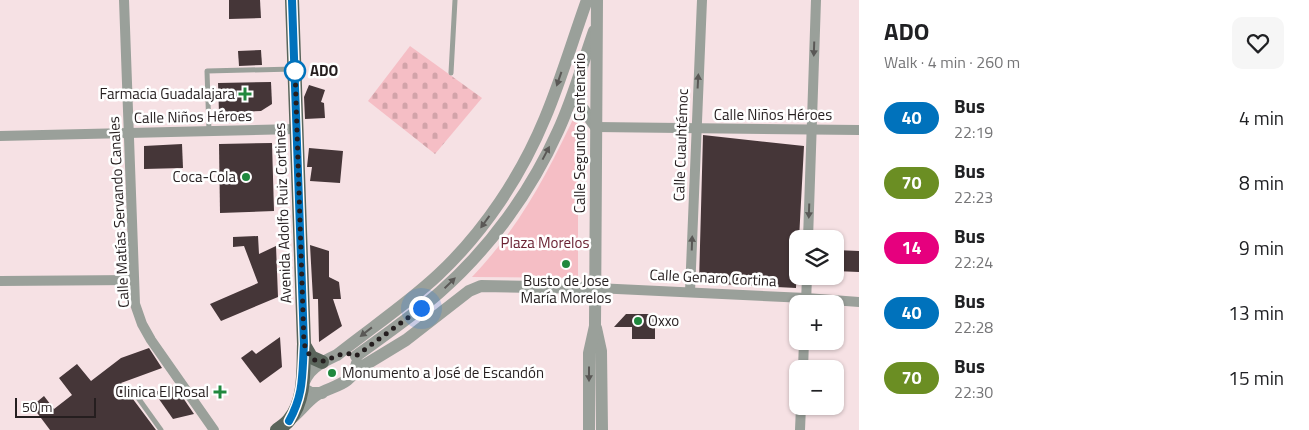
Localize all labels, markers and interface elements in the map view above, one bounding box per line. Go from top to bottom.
text: ADO [884,13,929,49]
button: heart [1232,17,1284,69]
one-way arrow [810,41,818,57]
text: Walk · 4 min · 260 m [884,50,1020,74]
street label: Calle Segundo Centenario [568,53,591,213]
place label: ADO [310,59,339,82]
marker: ADO [284,60,306,82]
one-way arrow [555,72,563,87]
one-way arrow [695,73,703,89]
place label: Farmacia Guadalajara [100,82,235,105]
marker: Farmacia Guadalajara [239,88,251,100]
street label: Calle Cuauhtémoc [667,88,694,202]
text: Bus [954,91,985,120]
street label: Calle Niños Héroes [714,103,832,126]
text: 4 min [1239,103,1284,132]
street label: Calle Niños Héroes [134,104,252,129]
text: 40 [901,104,922,131]
street label: Calle Matías Servando Canales [102,116,135,308]
text: 22:19 [954,120,993,144]
street label: Avenida Adolfo Ruiz Cortines [268,122,297,304]
one-way arrow [542,147,551,160]
text: Bus [954,156,985,185]
place label: Coca-Cola [173,165,236,188]
text: 8 min [1239,168,1284,197]
text: 70 [901,169,922,196]
marker: Coca-Cola [240,171,252,183]
text: 22:23 [954,185,993,209]
one-way arrow [805,203,813,219]
one-way arrow [479,215,490,228]
text: Bus [954,221,985,250]
map controls [789,230,844,415]
button: layers [789,230,844,285]
park label: Plaza Morelos [501,231,589,254]
text: 9 min [1239,233,1284,262]
text: 14 [901,234,922,261]
one-way arrow [688,235,696,251]
text: 22:24 [954,250,993,274]
marker: Busto de Jose María Morelos [560,258,572,270]
street label: Calle Genaro Cortina [649,263,778,292]
place label: Busto de Jose María Morelos [521,269,611,309]
one-way arrow [443,277,455,289]
text: Bus [954,286,985,315]
button: + [789,295,844,350]
your location [409,296,434,321]
text: 13 min [1228,298,1284,327]
text: 40 [901,299,922,326]
place label: Oxxo [648,309,679,332]
marker: Oxxo [632,315,644,327]
text: 22:28 [954,315,993,339]
one-way arrow [360,327,373,338]
text: Bus [954,351,985,380]
button: − [789,360,844,415]
place label: Monumento a José de Escandón [342,361,544,384]
text: 15 min [1228,363,1284,392]
text: 70 [901,364,922,391]
one-way arrow [585,366,593,382]
marker: Monumento a José de Escandón [326,367,338,379]
place label: Clinica El Rosal [115,380,209,403]
text: 22:30 [954,380,993,404]
marker: Clinica El Rosal [213,385,227,399]
scale bar [15,395,96,418]
text: 50 m [22,396,52,417]

